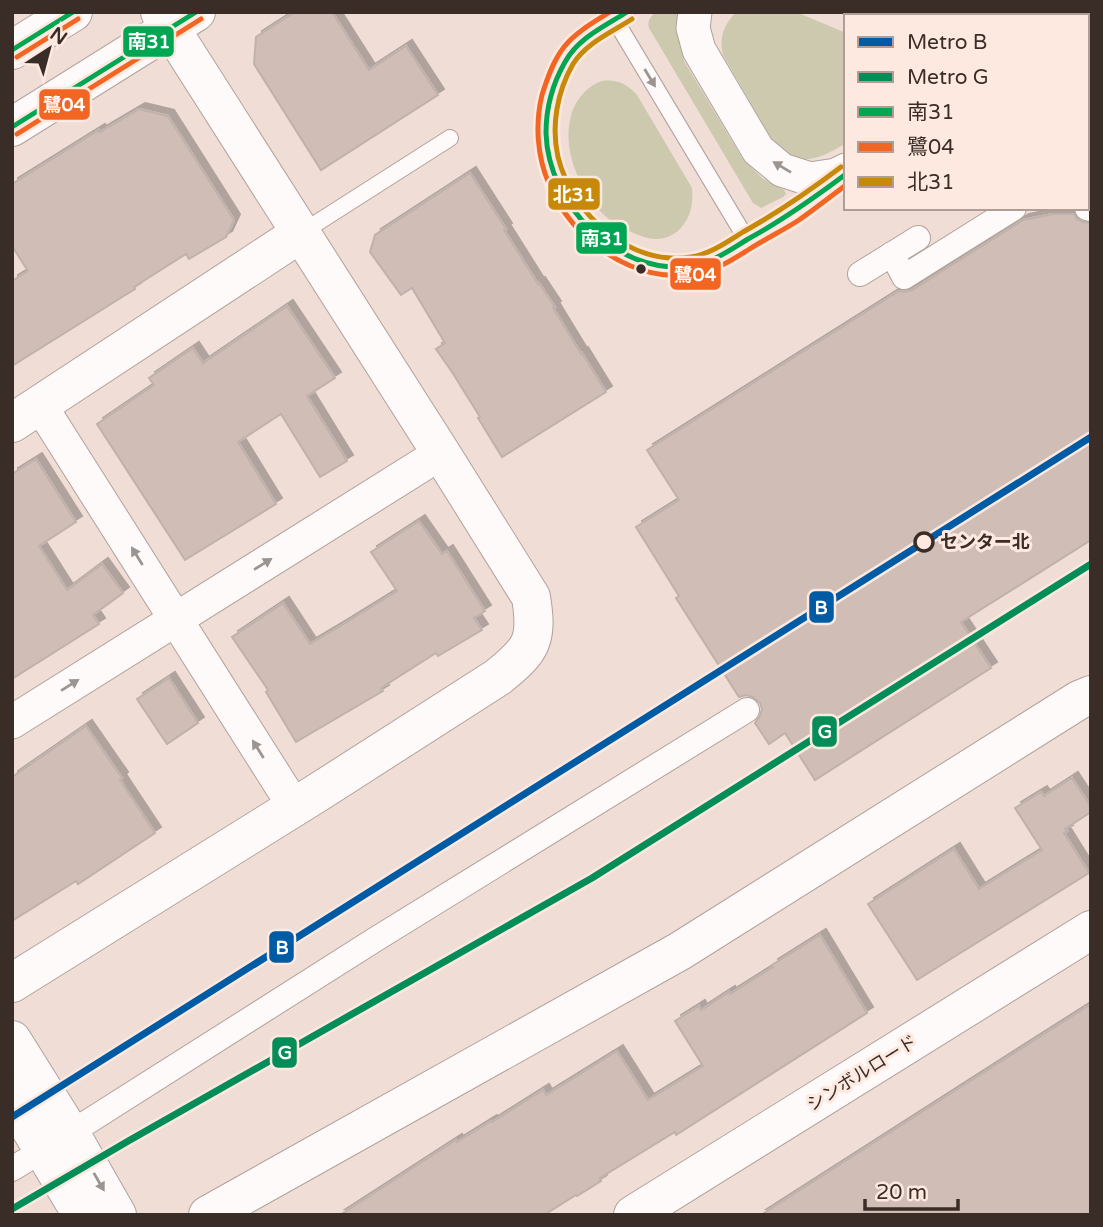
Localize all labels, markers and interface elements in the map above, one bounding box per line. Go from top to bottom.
north arrow [14,14,84,84]
legend [844,14,1089,210]
text: N [46,23,71,49]
line badge: 南31 [122,25,175,58]
text: Metro B [907,30,987,55]
text: 南31 [128,31,170,53]
text: Metro G [907,65,989,90]
one-way arrow [644,69,656,88]
line badge: 鷺04 [38,88,91,121]
text: 鷺04 [43,94,85,116]
text: 南31 [907,100,954,125]
text: 鷺04 [907,135,954,160]
one-way arrow [772,161,791,173]
text: 北31 [907,170,954,195]
line badge: 北31 [547,177,601,211]
text: 北31 [553,184,595,206]
line badge: 南31 [575,221,628,255]
text: 南31 [581,228,623,250]
line badge: 鷺04 [669,257,722,291]
unlabelled marker [634,262,648,276]
text: 鷺04 [674,264,716,286]
place label: センター北 [940,531,1030,553]
marker: センター北 [914,532,934,552]
one-way arrow [130,547,143,566]
one-way arrow [253,558,272,571]
line badge: B [808,590,835,624]
text: B [814,597,828,619]
one-way arrow [60,679,80,692]
line badge: G [811,715,838,748]
text: G [818,721,832,743]
one-way arrow [252,739,265,758]
line badge: B [268,930,295,964]
text: B [275,937,289,959]
street label: シンボルロード [803,1030,921,1116]
line badge: G [271,1036,298,1069]
text: G [278,1042,292,1064]
scale bar [865,1168,958,1212]
one-way arrow [92,1173,105,1192]
text: 20 m [876,1180,927,1205]

